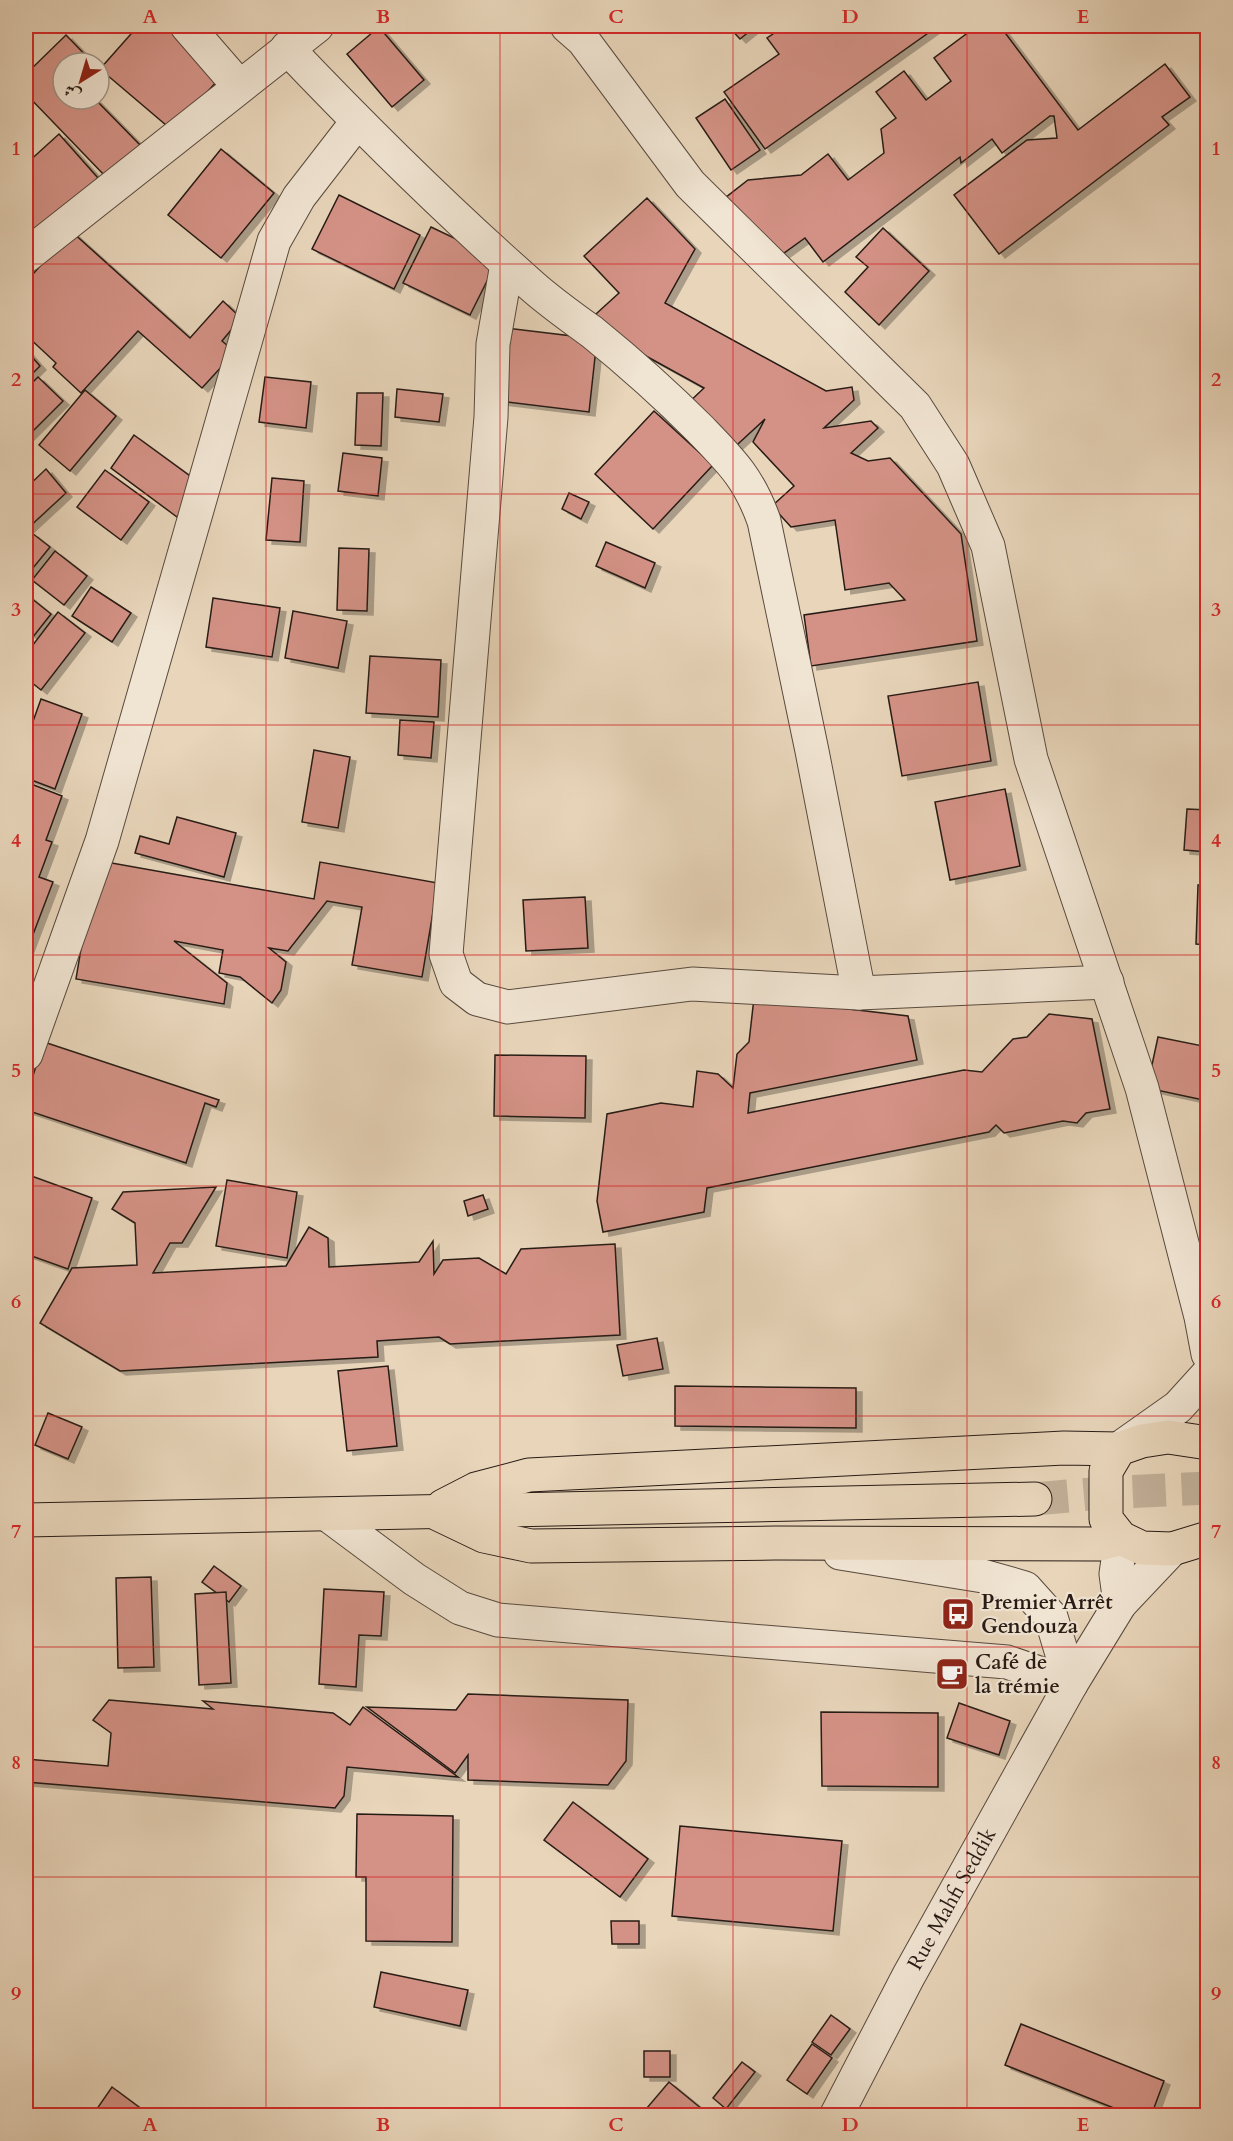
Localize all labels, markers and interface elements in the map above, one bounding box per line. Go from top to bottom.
text: A [142,3,158,30]
text: B [376,3,390,30]
text: C [608,3,624,30]
text: D [841,3,859,30]
text: E [1077,3,1089,30]
north arrow [51,51,111,111]
text: ش [60,79,86,106]
text: 1 [11,135,21,162]
text: 1 [1211,135,1221,162]
text: 2 [11,366,21,393]
text: 2 [1211,366,1221,393]
text: 3 [11,596,21,623]
text: 3 [1211,596,1221,623]
text: 4 [11,827,21,854]
text: 4 [1211,827,1221,854]
text: 5 [11,1057,21,1084]
text: 5 [1211,1057,1221,1084]
text: 6 [11,1288,21,1315]
text: 6 [1211,1288,1221,1315]
text: 7 [11,1518,21,1545]
text: 7 [1211,1518,1221,1545]
place label: Premier Arrêt Gendouza [981,1588,1113,1641]
bus stop icon: Premier Arrêt Gendouza [940,1596,976,1632]
place label: Café de la trémie [975,1648,1060,1701]
cafe icon: Café de la trémie [934,1656,970,1692]
text: 8 [11,1749,21,1776]
text: 8 [1211,1749,1221,1776]
street label: Rue Mahfi Seddik [901,1822,1004,1975]
text: 9 [11,1980,21,2007]
text: 9 [1211,1980,1221,2007]
text: A [142,2111,158,2138]
text: B [376,2111,390,2138]
text: C [608,2111,624,2138]
text: D [841,2111,859,2138]
text: E [1077,2111,1089,2138]

